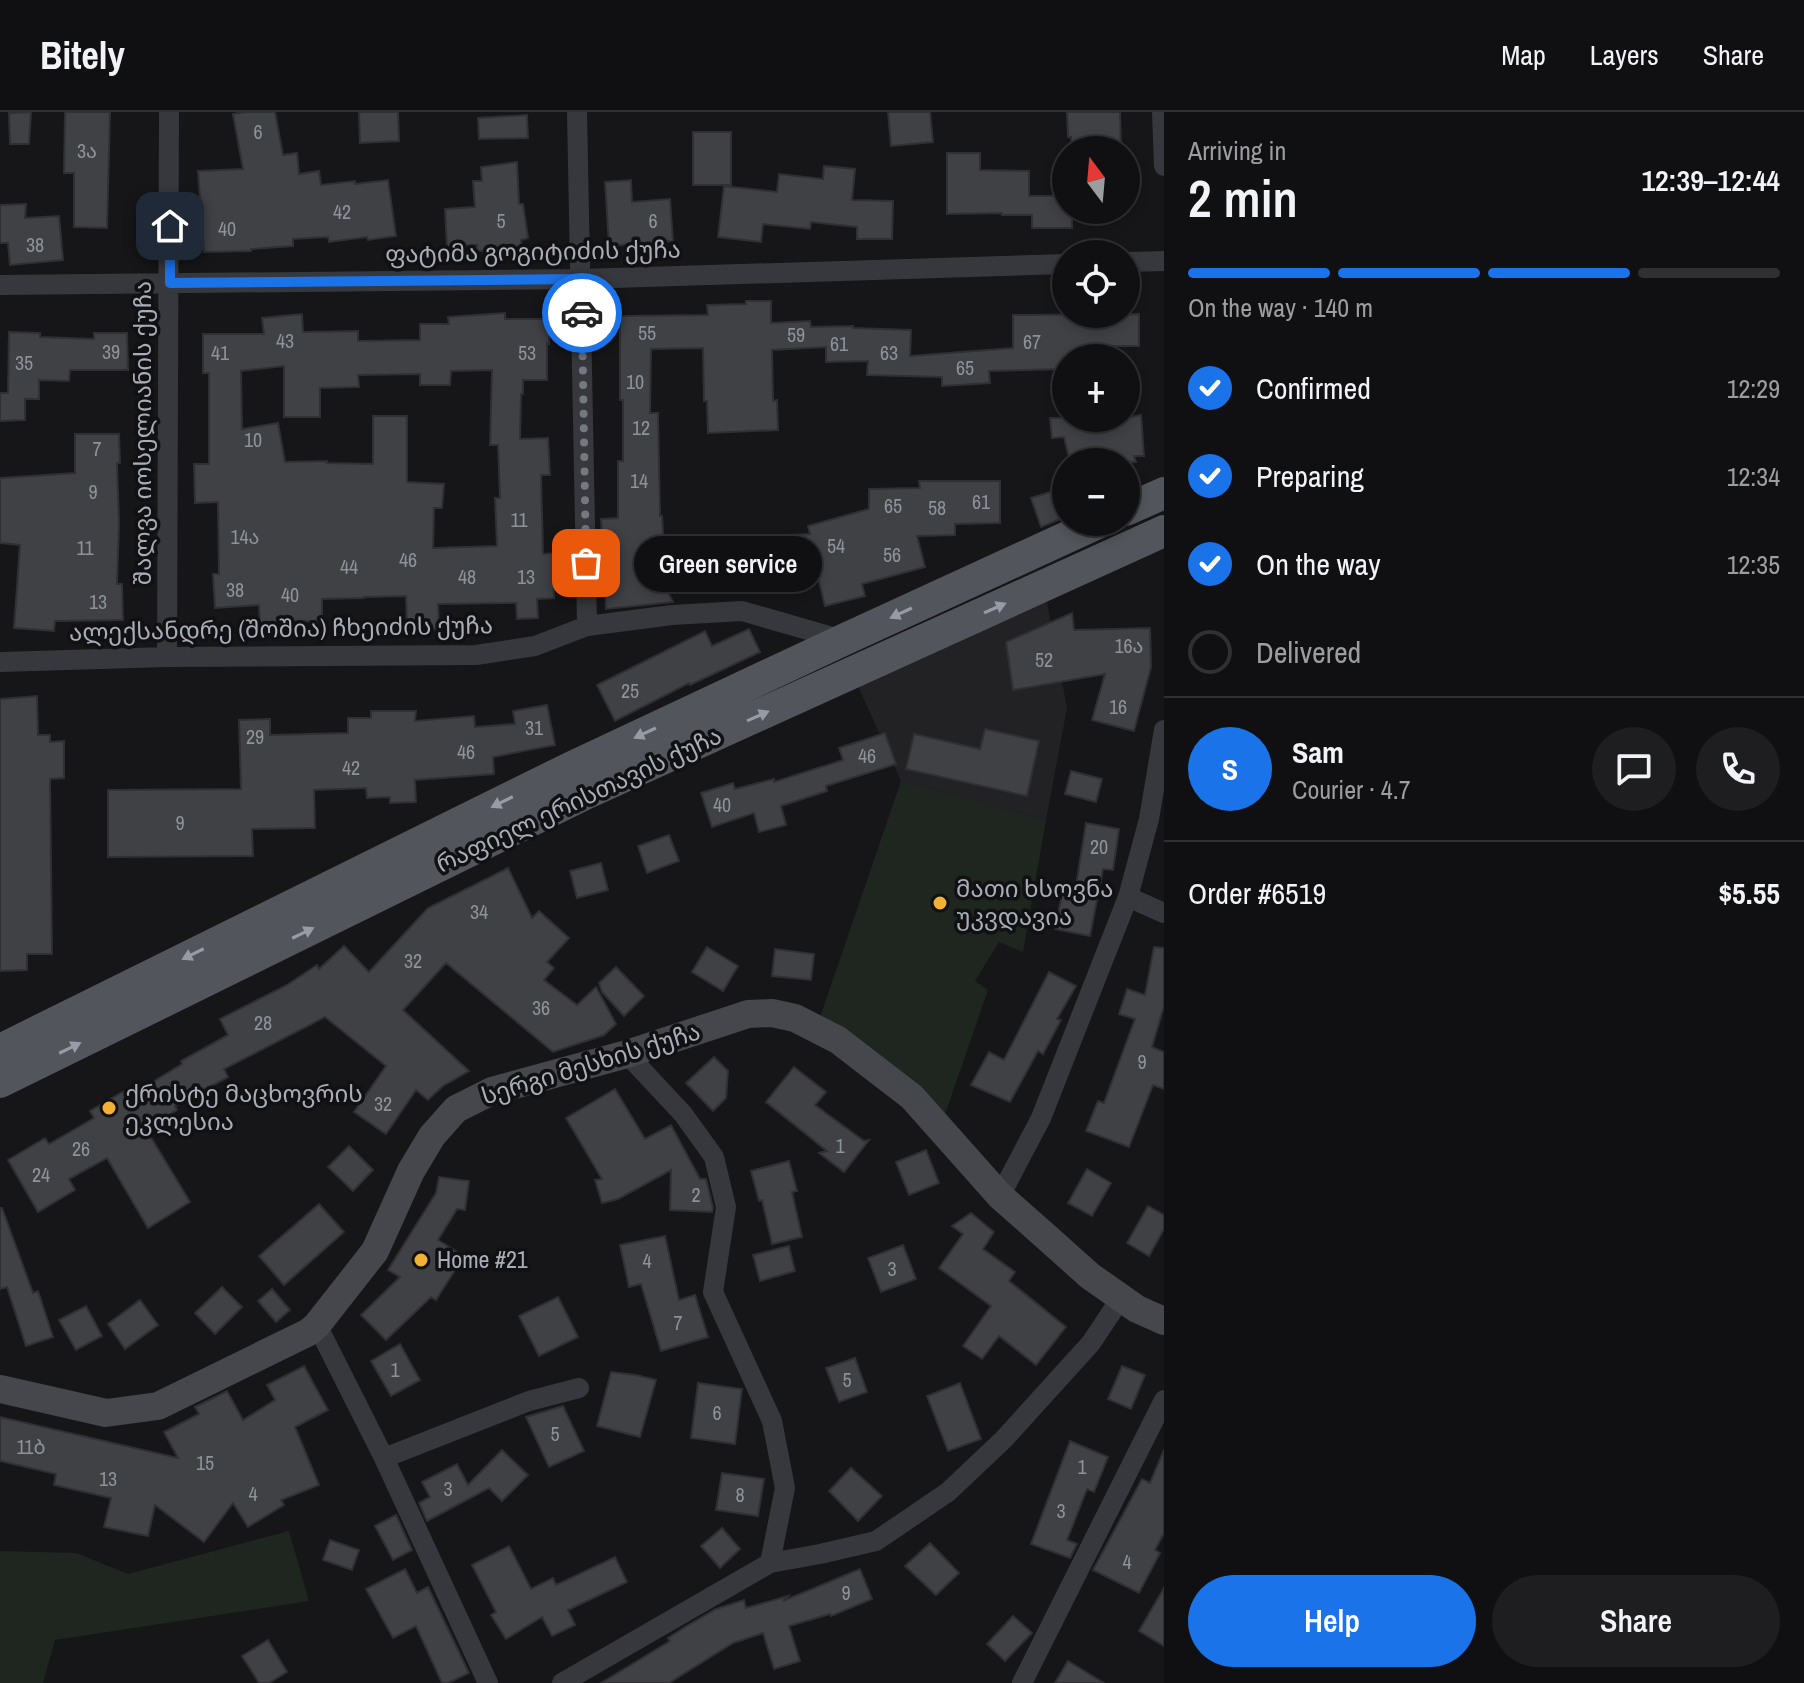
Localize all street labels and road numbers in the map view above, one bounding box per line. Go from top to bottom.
street label: ფატიმა გოგიტიძის ქუჩა [385,232,681,270]
street label: შალვა იოსელიანის ქუჩა [126,281,158,585]
street label: ალექსანდრე (შოშია) ჩხეიძის ქუჩა [69,608,493,648]
street label: რაფიელ ერისთავის ქუჩა [431,719,726,879]
street label: სერგი მესხის ქუჩა [477,1015,704,1112]

